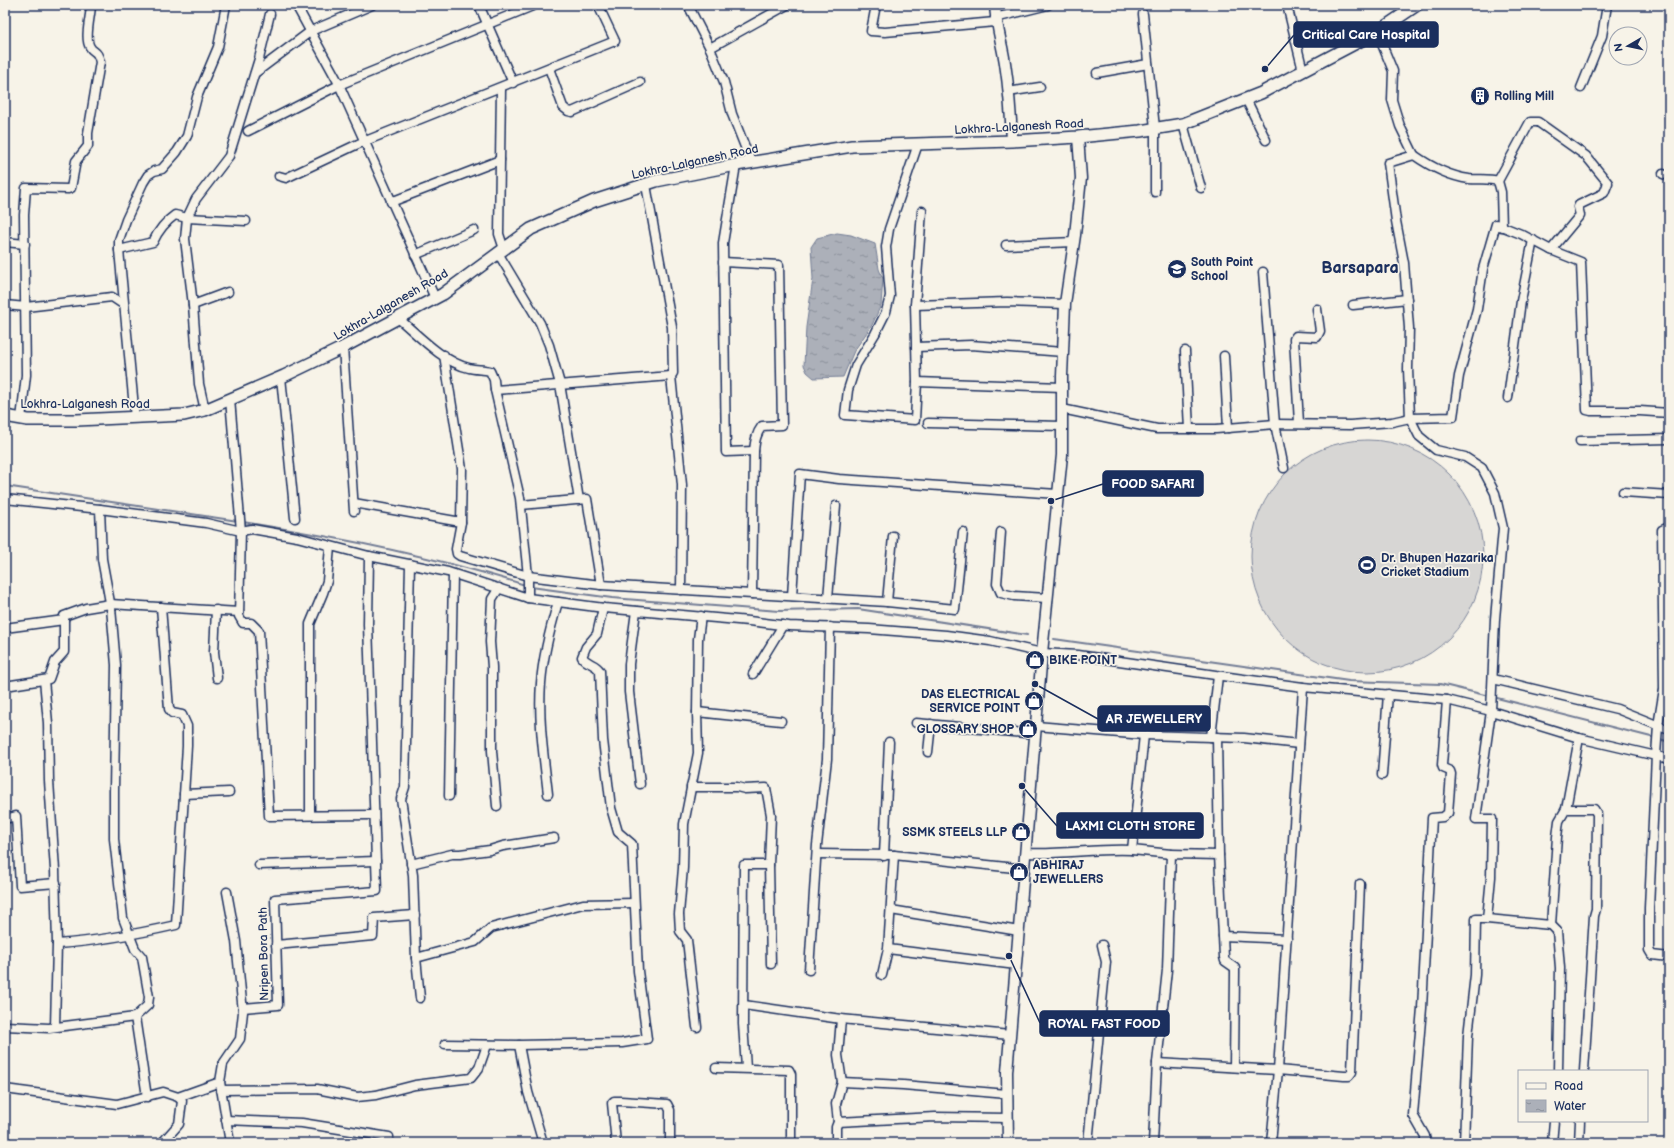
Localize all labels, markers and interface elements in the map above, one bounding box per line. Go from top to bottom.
callout: Critical Care Hospital [1294,22,1438,47]
north arrow [1608,26,1648,66]
text: Critical Care Hospital [1302,27,1430,43]
text: N [1612,42,1626,53]
building icon: Rolling Mill [1469,85,1491,107]
place label: Rolling Mill [1494,89,1554,104]
street label: Lokhra-Lalganesh Road [954,116,1084,138]
street label: Lokhra-Lalganesh Road [630,141,760,183]
place label: South Point School [1191,255,1253,284]
school or university icon: South Point School [1166,258,1188,280]
district label: Barsapara [1321,259,1399,278]
street label: Lokhra-Lalganesh Road [331,266,451,344]
street label: Lokhra-Lalganesh Road [20,397,150,412]
callout: FOOD SAFARI [1103,471,1203,496]
text: FOOD SAFARI [1111,476,1195,492]
place label: Dr. Bhupen Hazarika Cricket Stadium [1381,551,1494,580]
sports icon: Dr. Bhupen Hazarika Cricket Stadium [1356,554,1378,576]
shop icon: BIKE POINT [1024,649,1046,671]
place label: BIKE POINT [1049,653,1117,668]
place label: DAS ELECTRICAL SERVICE POINT [921,687,1020,716]
shop icon: DAS ELECTRICAL SERVICE POINT [1023,690,1045,712]
callout: AR JEWELLERY [1098,706,1210,731]
text: AR JEWELLERY [1105,711,1203,727]
shop icon: GLOSSARY SHOP [1017,718,1039,740]
place label: GLOSSARY SHOP [917,722,1014,737]
callout: LAXMI CLOTH STORE [1057,813,1203,838]
text: LAXMI CLOTH STORE [1065,818,1196,834]
shop icon: SSMK STEELS LLP [1010,821,1032,843]
place label: SSMK STEELS LLP [902,825,1007,840]
place label: ABHIRAJ JEWELLERS [1032,858,1103,887]
shop icon: ABHIRAJ JEWELLERS [1008,861,1030,883]
street label: Nripen Bora Path [256,907,272,1001]
callout: ROYAL FAST FOOD [1040,1011,1169,1036]
text: ROYAL FAST FOOD [1048,1016,1160,1032]
legend [1518,1070,1648,1122]
text: Road [1554,1079,1583,1094]
text: Water [1554,1099,1586,1114]

